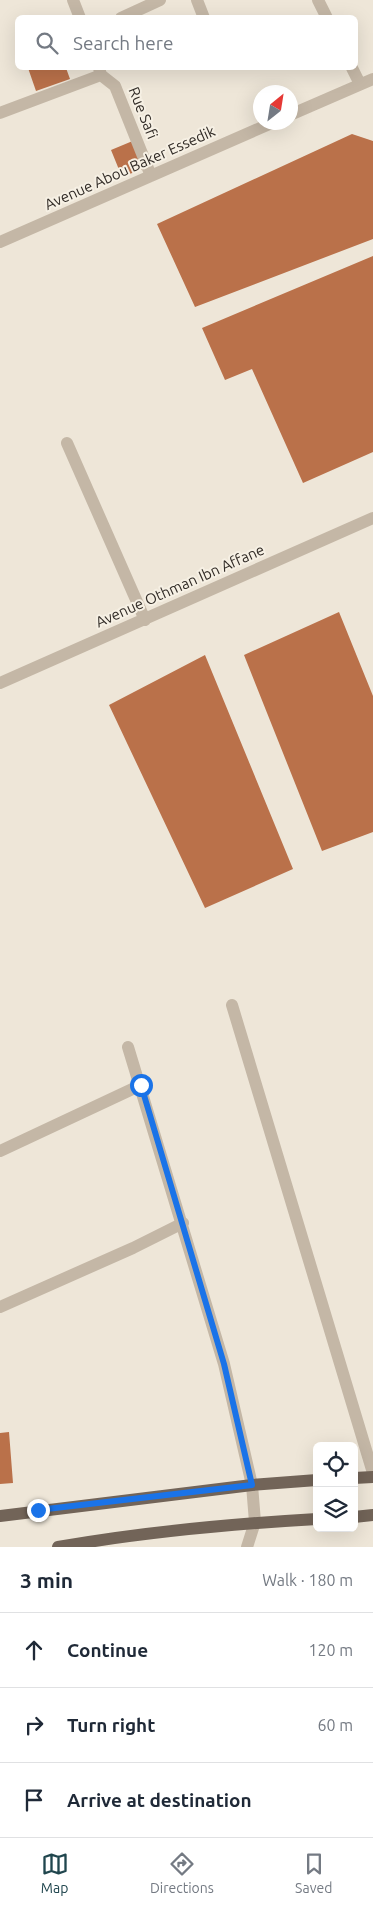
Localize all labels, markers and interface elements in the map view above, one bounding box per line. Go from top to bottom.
search box [15,15,358,70]
icon: search [33,29,61,57]
text: Search here [73,32,173,54]
street label: Rue Safi [125,84,162,141]
north arrow [253,85,298,130]
street label: Avenue Abou Baker Essedik [42,122,218,213]
street label: Avenue Othman Ibn Affane [93,541,267,631]
route start [130,1074,153,1097]
map controls [313,1442,358,1532]
button: locate [313,1442,358,1487]
button: layers [313,1487,358,1532]
route end [27,1499,50,1522]
text: 3 min [20,1568,73,1592]
text: Walk · 180 m [262,1571,353,1589]
icon: ahead [20,1636,48,1664]
text: Continue [67,1639,148,1661]
text: 120 m [308,1641,353,1659]
icon: right [20,1711,48,1739]
text: Turn right [67,1714,155,1736]
text: 60 m [317,1716,353,1734]
icon: arrive [20,1786,48,1814]
text: Arrive at destination [67,1789,252,1811]
tab: Map [41,1850,69,1896]
tab: Directions [150,1850,214,1896]
tab: Saved [295,1850,332,1896]

